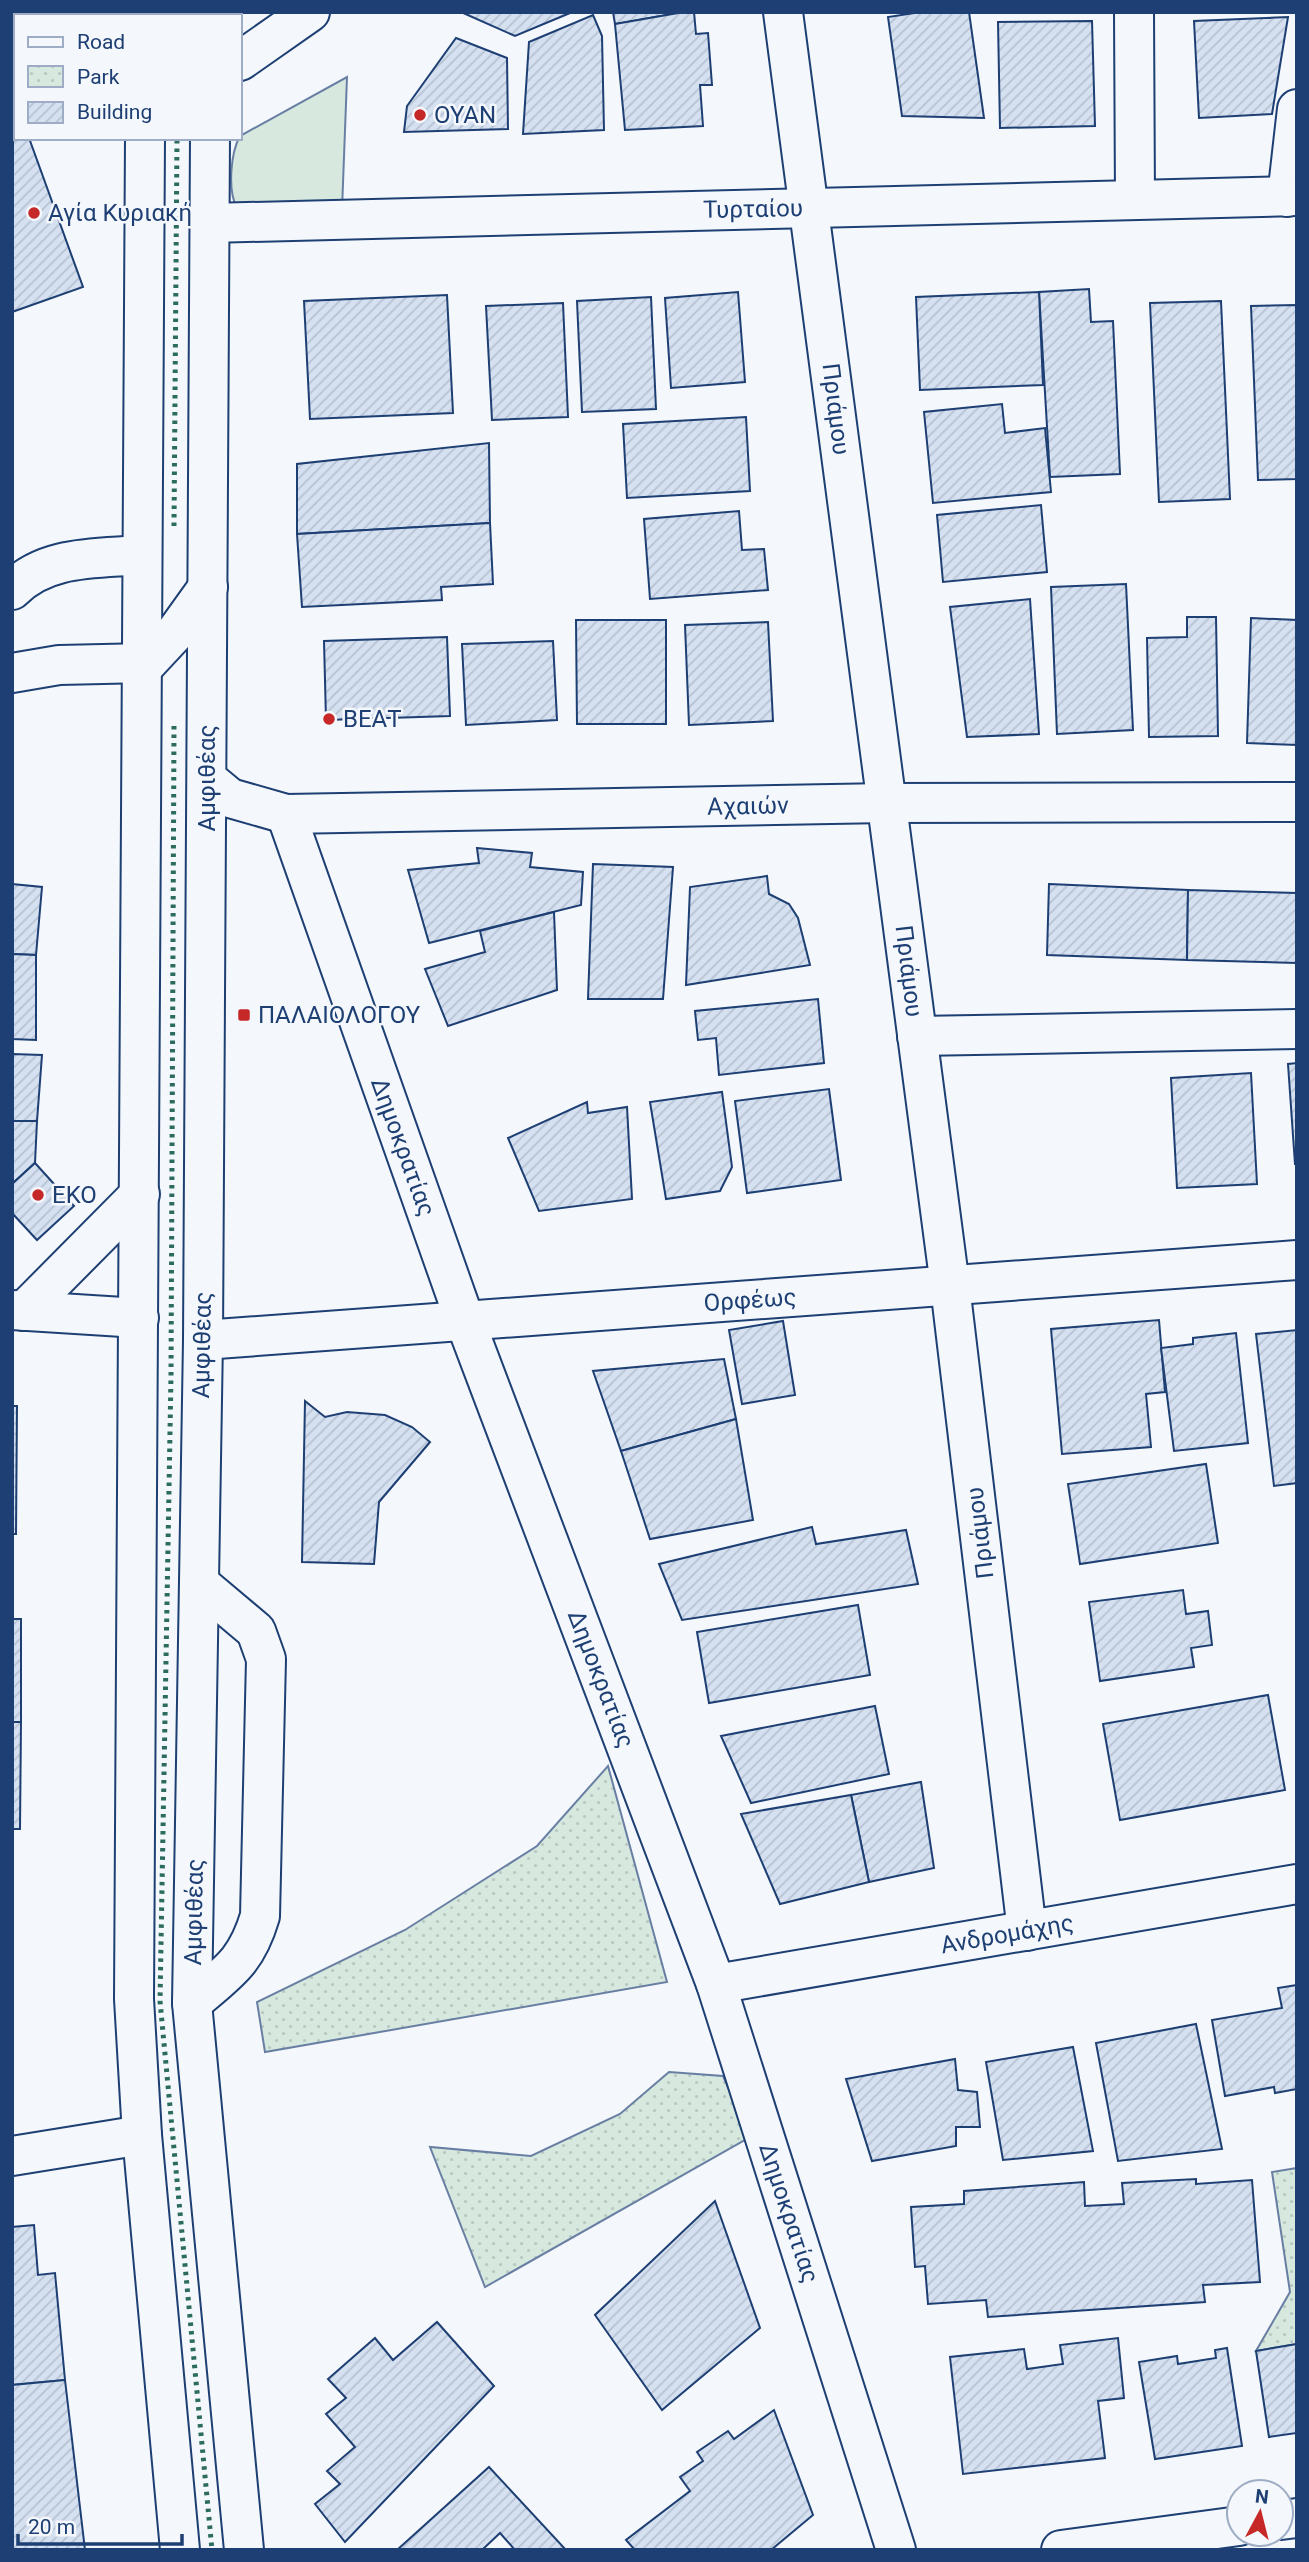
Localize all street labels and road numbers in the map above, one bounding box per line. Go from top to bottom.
street label: Τυρταίου [703,194,803,224]
street label: Πριάμου [816,361,856,457]
street label: Αμφιθέας [193,725,221,831]
street label: Αχαιών [707,791,789,821]
street label: Πριάμου [889,923,929,1019]
street label: Δημοκρατίας [365,1074,441,1220]
street label: Ορφέως [703,1283,797,1317]
street label: Αμφιθέας [187,1291,217,1399]
street label: Πριάμου [960,1485,1000,1581]
street label: Δημοκρατίας [562,1606,640,1752]
street label: Αμφιθέας [179,1858,209,1966]
street label: Ανδρομάχης [938,1909,1076,1959]
street label: Δημοκρατίας [753,2140,825,2286]

